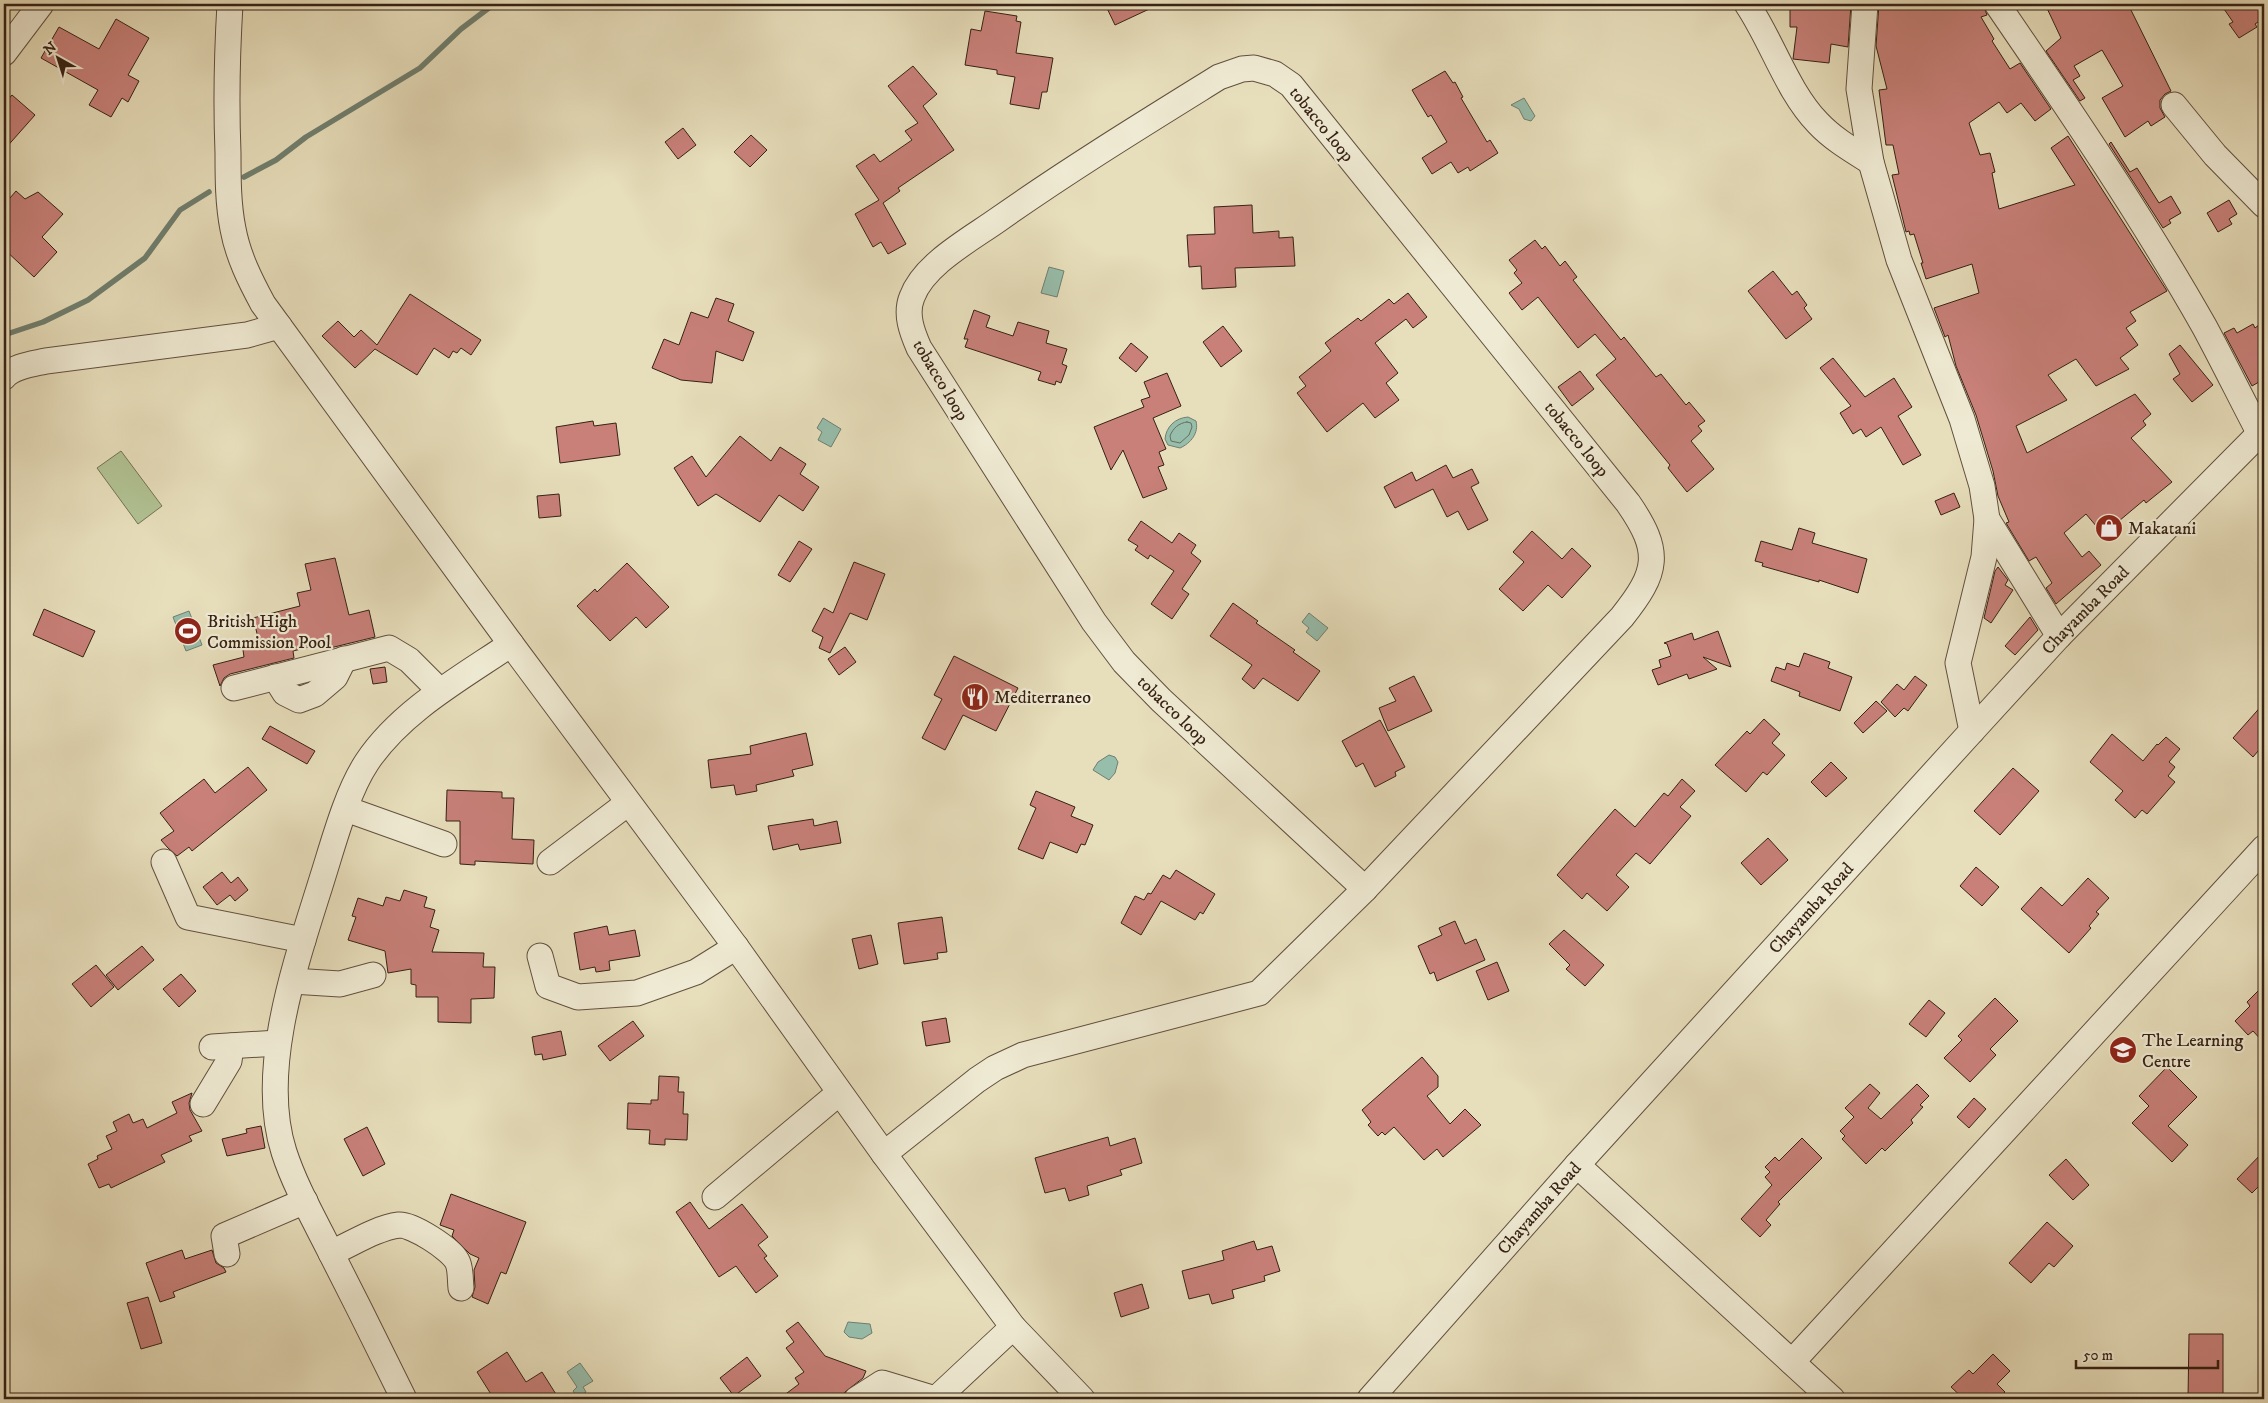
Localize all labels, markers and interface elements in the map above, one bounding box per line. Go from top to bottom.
north arrow [32,32,82,82]
text: N [40,38,61,59]
street label: tobacco loop [1284,82,1358,167]
street label: tobacco loop [907,336,973,425]
street label: tobacco loop [1539,397,1613,482]
shop icon: Makatani [2094,513,2124,543]
place label: Makatani [2128,518,2196,540]
street label: Chayamba Road [2037,562,2134,660]
place label: British High Commission Pool [207,611,332,654]
sports icon: British High Commission Pool [173,616,203,646]
street label: tobacco loop [1132,671,1213,750]
restaurant icon: Mediterraneo [960,682,990,712]
place label: Mediterraneo [994,687,1091,709]
street label: Chayamba Road [1765,858,1859,959]
place label: The Learning Centre [2142,1030,2244,1073]
school or university icon: The Learning Centre [2108,1035,2138,1065]
street label: Chayamba Road [1493,1158,1586,1259]
scale bar [2076,1338,2218,1370]
text: 50 m [2083,1346,2113,1365]

